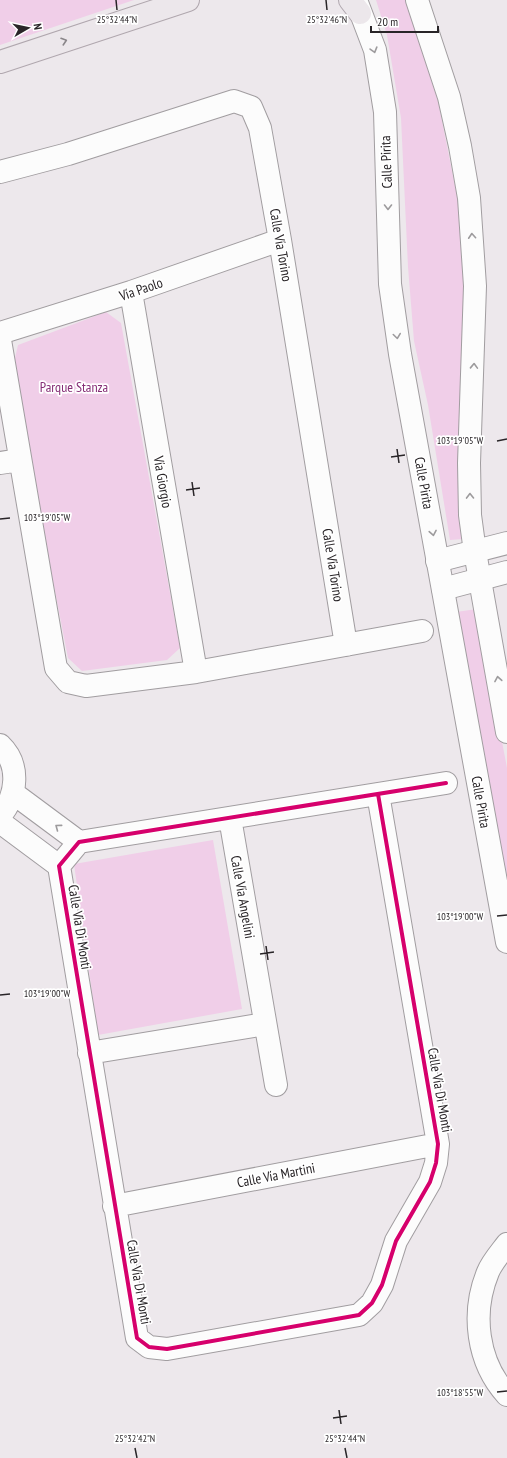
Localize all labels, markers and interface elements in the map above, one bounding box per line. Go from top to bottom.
north arrow [8,8,48,48]
scale bar [371,8,438,34]
text: 25°32'44"N [97,13,137,26]
text: 25°32'46"N [307,13,347,26]
text: 20 m [377,14,398,29]
text: N [30,22,45,31]
one-way arrow [60,37,67,46]
one-way arrow [369,46,378,53]
street label: Calle Pirita [376,135,396,189]
one-way arrow [384,204,392,210]
street label: Calle Vía Torino [266,207,296,283]
one-way arrow [467,233,476,239]
street label: Vía Paolo [116,273,165,305]
one-way arrow [392,333,401,339]
one-way arrow [469,363,478,369]
park label: Parque Stanza [40,378,108,396]
text: 103°19'05"W [437,434,484,447]
street label: Vía Giorgio [149,454,176,509]
street label: Calle Pirita [411,455,437,511]
one-way arrow [466,493,474,499]
text: 103°19'05"W [24,511,71,524]
street label: Calle Vía Torino [318,527,348,603]
one-way arrow [428,530,436,536]
one-way arrow [494,676,502,682]
street label: Calle Pirita [468,774,494,830]
one-way arrow [56,825,63,832]
street label: Calle Vía Angelini [227,854,259,940]
street label: Calle Vía Di Monti [64,883,96,971]
text: 103°19'00"W [437,910,484,923]
text: 103°19'00"W [24,987,71,1000]
street label: Calle Vía Di Monti [424,1046,456,1134]
street label: Calle Vía Martini [235,1159,317,1191]
street label: Calle Vía Di Monti [123,1238,155,1326]
text: 103°18'55"W [437,1386,484,1399]
text: 25°32'42"N [115,1432,155,1445]
text: 25°32'44"N [325,1432,365,1445]

